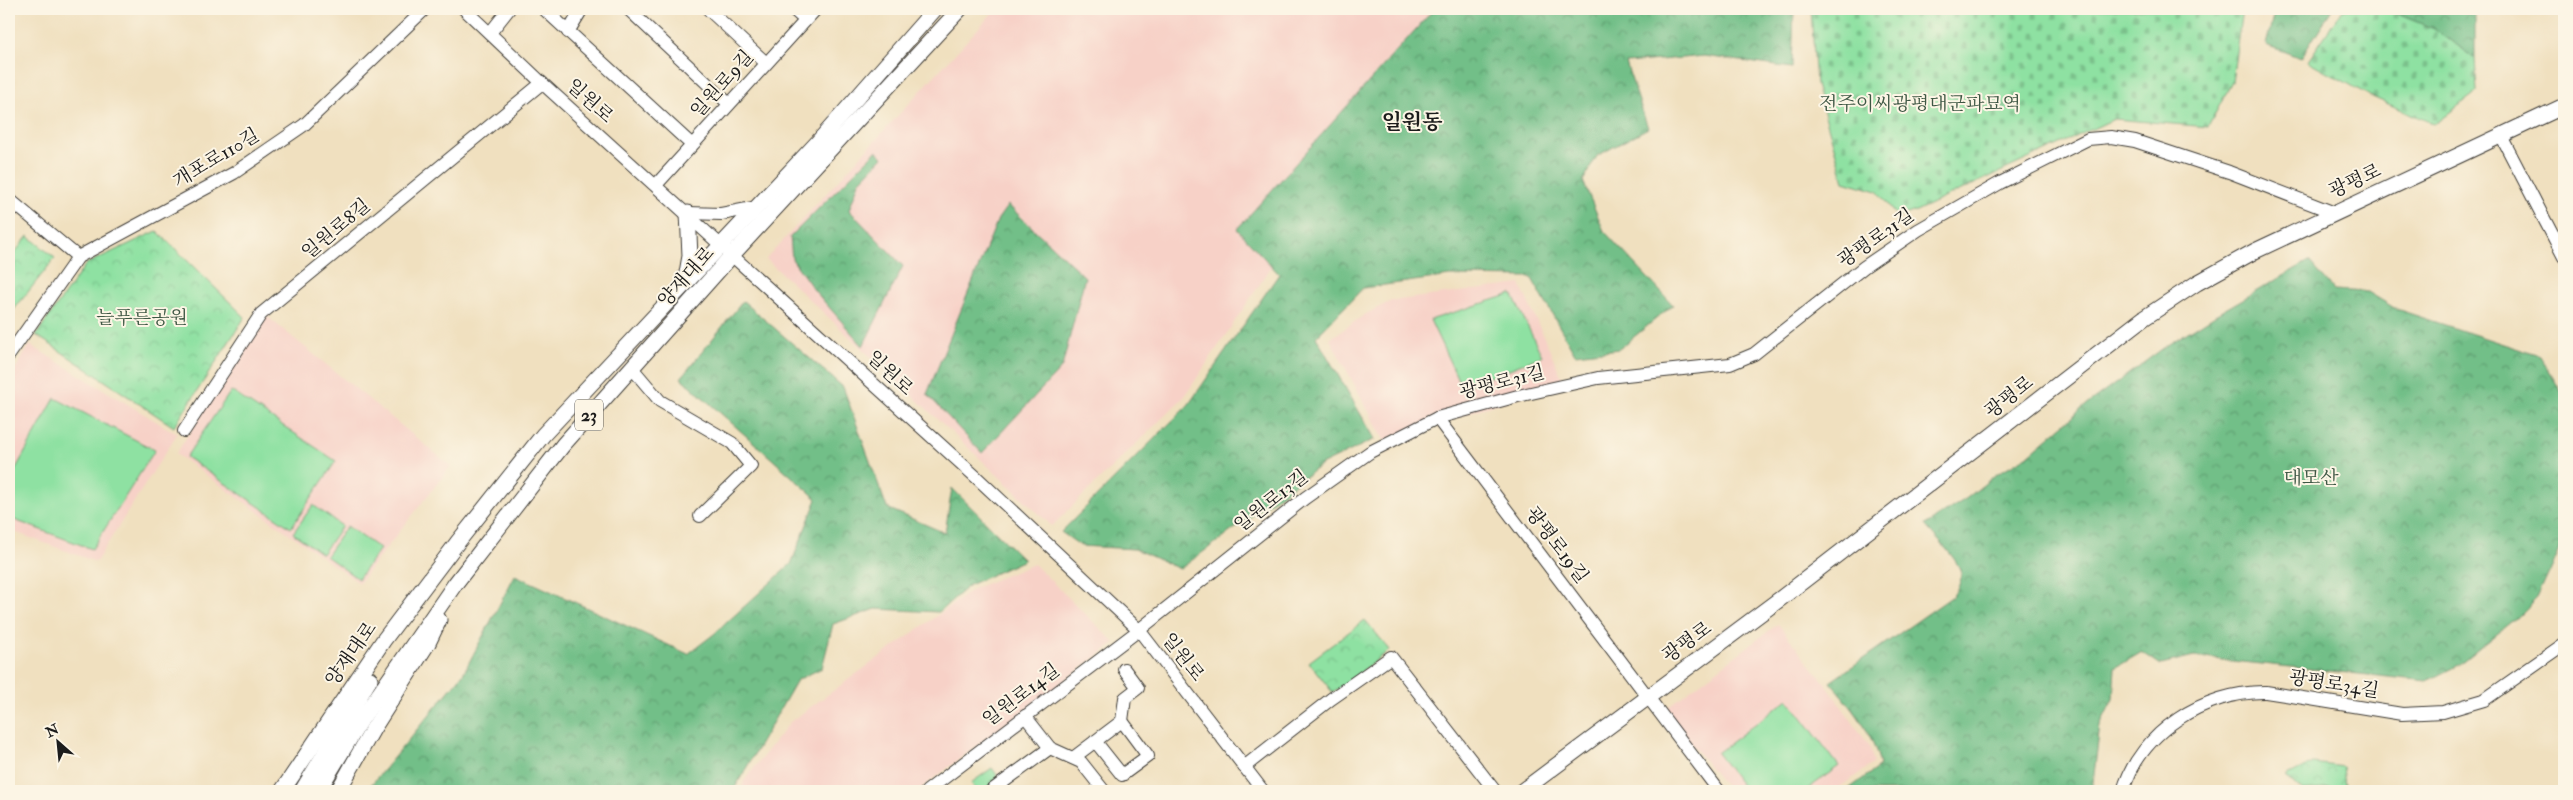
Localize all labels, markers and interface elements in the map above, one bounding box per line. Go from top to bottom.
street label: 일원로9길 [685,45,759,123]
street label: 일원로 [562,74,618,128]
park label: 전주이씨광평대군파묘역 [1819,92,2021,116]
district label: 일원동 [1382,109,1442,136]
street label: 개포로110길 [168,123,264,193]
street label: 광평로 [2325,158,2385,204]
street label: 일원로8길 [297,193,375,265]
street label: 광평로31길 [1833,203,1919,273]
street label: 양재대로 [653,242,719,312]
park label: 늘푸른공원 [96,306,188,330]
street label: 일원로 [862,345,918,401]
street label: 광평로31길 [1457,360,1547,404]
street label: 광평로 [1980,371,2038,423]
road number: 23 [575,400,603,430]
street label: 일원로13길 [1229,465,1313,537]
park label: 대모산 [2283,466,2339,490]
street label: 광평로19길 [1520,502,1594,588]
street label: 광평로 [1658,616,1716,668]
street label: 양재대로 [320,617,382,691]
street label: 일원로 [1157,628,1209,686]
street label: 일원로14길 [978,658,1064,732]
street label: 광평로34길 [2287,665,2381,703]
north arrow [32,718,82,768]
text: N [42,720,62,742]

